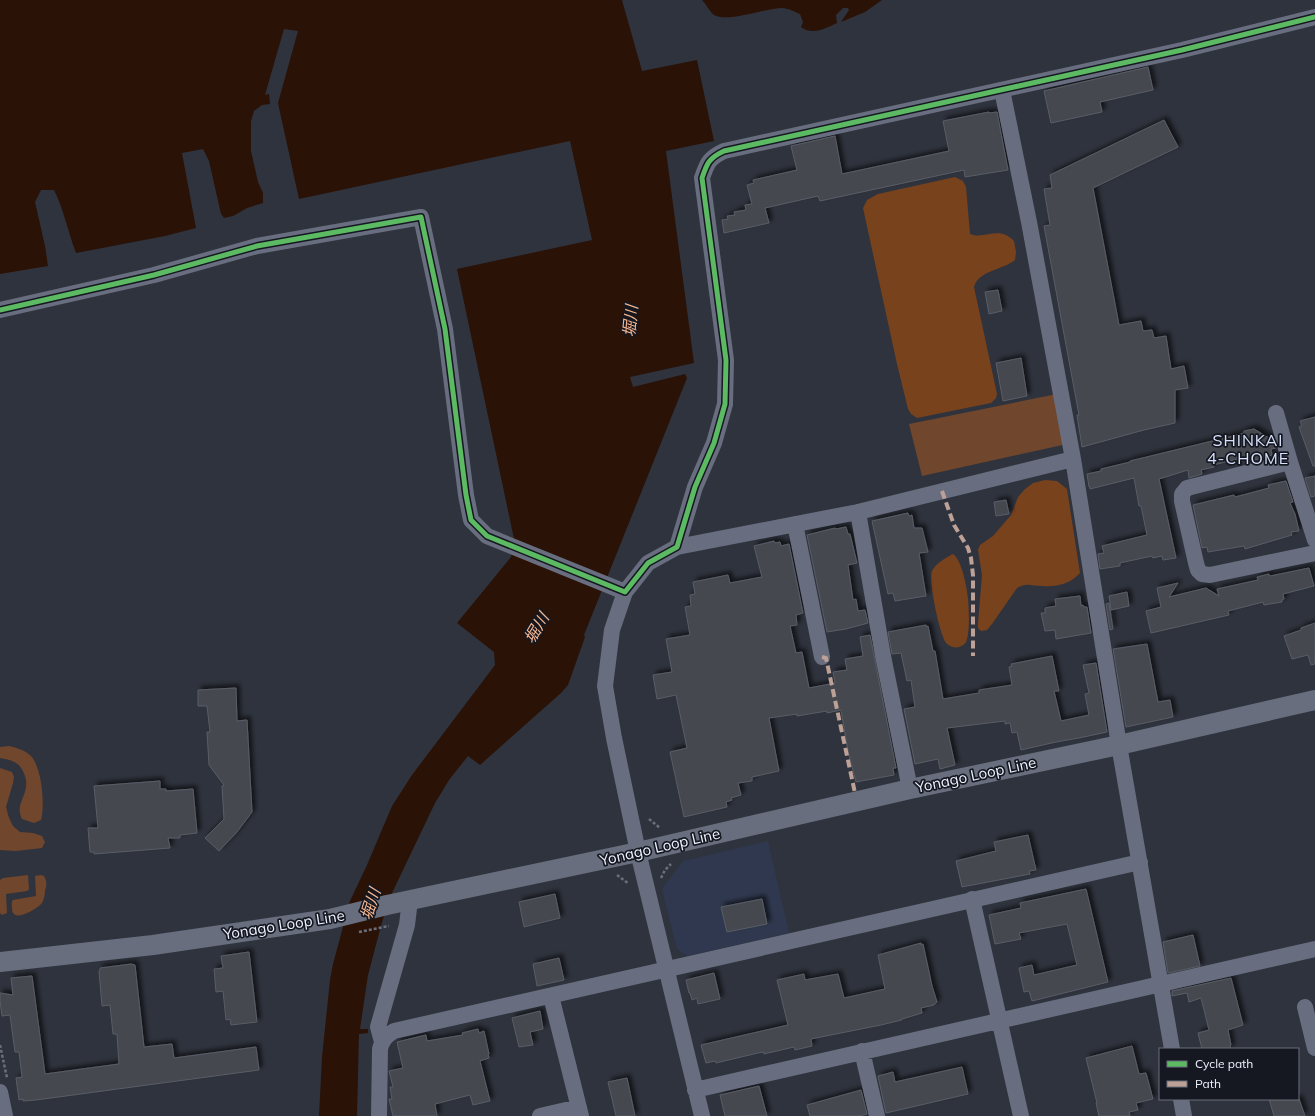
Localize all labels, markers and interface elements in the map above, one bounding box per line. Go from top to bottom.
water label: 堀川 [619,302,642,338]
district label: SHINKAI 4-CHOME [1207,430,1289,468]
water label: 堀川 [519,607,554,647]
street label: Yonago Loop Line [913,752,1038,797]
street label: Yonago Loop Line [597,823,722,870]
water label: 堀川 [356,884,385,922]
street label: Yonago Loop Line [221,906,346,944]
legend [1159,1048,1299,1100]
text: Cycle path [1195,1056,1253,1071]
text: Path [1195,1076,1221,1091]

